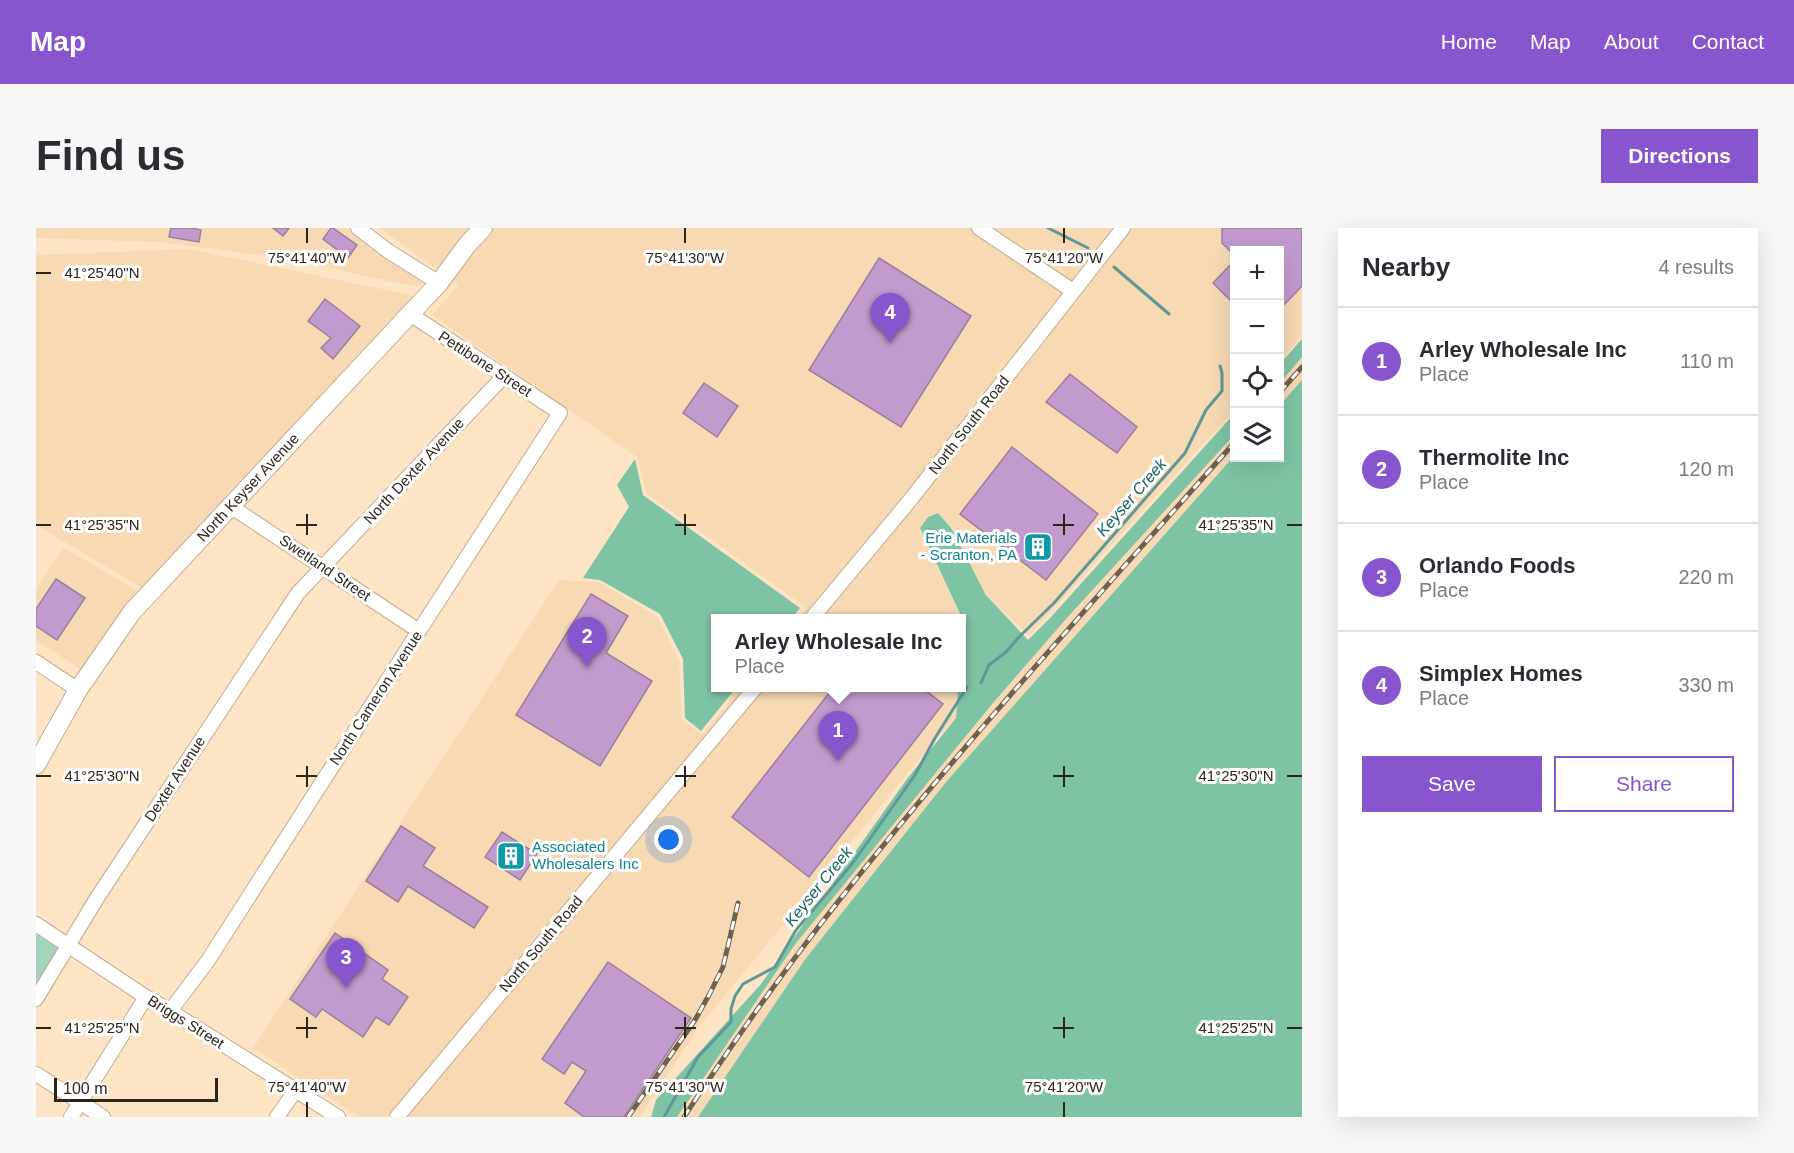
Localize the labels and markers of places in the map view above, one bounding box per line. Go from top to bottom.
pin: 4 [870,294,910,343]
place label: Erie Materials - Scranton, PA [921,529,1017,563]
building icon: Erie Materials - Scranton, PA [1022,531,1054,563]
pin: 2 [568,618,606,667]
pin: 1 [818,712,858,761]
place label: Associated Wholesalers Inc [532,838,639,872]
building icon: Associated Wholesalers Inc [495,840,527,872]
pin: 3 [326,938,366,988]

